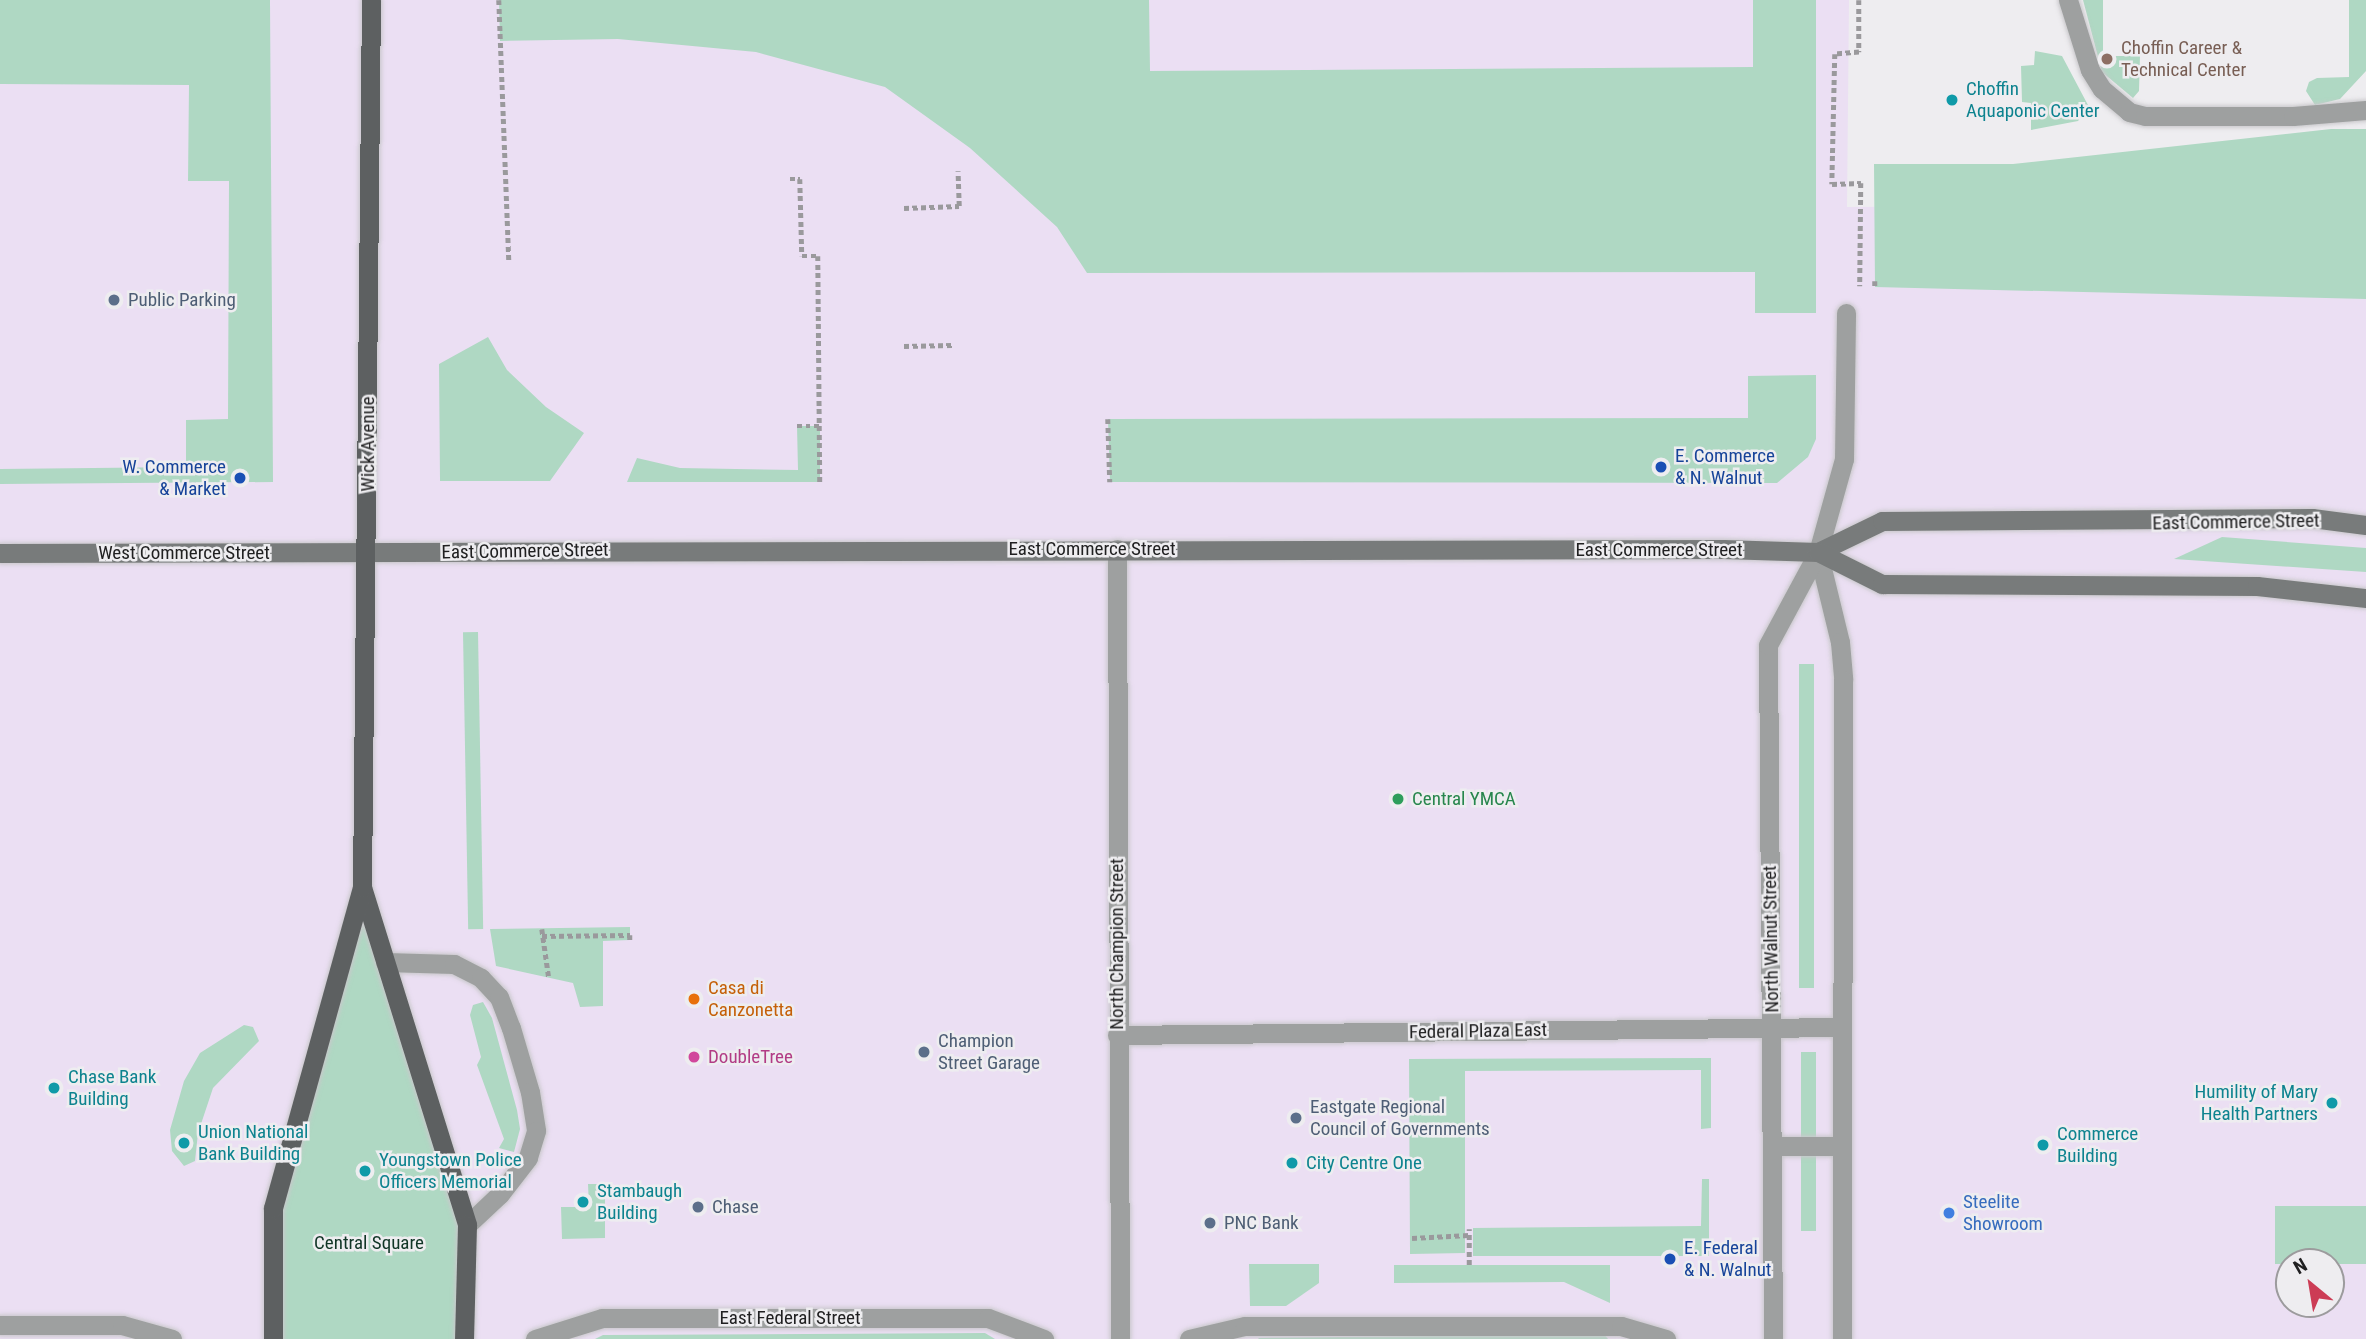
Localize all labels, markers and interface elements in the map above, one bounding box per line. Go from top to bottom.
place label: Choffin Career & Technical Center [2121,37,2246,81]
marker: Choffin Career & Technical Center [2099,51,2115,67]
place label: Choffin Aquaponic Center [1966,78,2100,122]
marker: Choffin Aquaponic Center [1944,92,1960,108]
place label: Public Parking [128,289,236,311]
marker: Public Parking [106,292,122,308]
street label: Wick Avenue [357,396,379,492]
place label: E. Commerce & N. Walnut [1675,445,1775,489]
place label: W. Commerce & Market [122,456,226,500]
marker: E. Commerce & N. Walnut [1653,459,1669,475]
marker: W. Commerce & Market [232,470,248,486]
street label: East Commerce Street [2152,509,2320,535]
street label: East Commerce Street [441,538,609,564]
street label: East Commerce Street [1008,538,1176,560]
street label: East Commerce Street [1575,539,1743,561]
street label: West Commerce Street [98,542,270,564]
place label: Central YMCA [1412,788,1516,810]
marker: Central YMCA [1390,791,1406,807]
street label: North Champion Street [1106,858,1128,1030]
street label: North Walnut Street [1758,865,1784,1013]
place label: Casa di Canzonetta [708,977,793,1021]
marker: Casa di Canzonetta [686,991,702,1007]
street label: Federal Plaza East [1409,1018,1547,1044]
place label: Champion Street Garage [938,1030,1040,1074]
marker: Champion Street Garage [916,1044,932,1060]
place label: DoubleTree [708,1046,793,1068]
marker: DoubleTree [686,1049,702,1065]
place label: Chase Bank Building [68,1066,156,1110]
marker: Chase Bank Building [46,1080,62,1096]
place label: Humility of Mary Health Partners [2195,1081,2318,1125]
marker: Humility of Mary Health Partners [2324,1095,2340,1111]
place label: Eastgate Regional Council of Governments [1310,1096,1490,1140]
marker: Eastgate Regional Council of Governments [1288,1110,1304,1126]
place label: Union National Bank Building [198,1121,308,1165]
place label: Commerce Building [2057,1123,2138,1167]
marker: Union National Bank Building [176,1135,192,1151]
marker: Commerce Building [2035,1137,2051,1153]
place label: Youngstown Police Officers Memorial [379,1149,522,1193]
place label: City Centre One [1306,1152,1422,1174]
marker: City Centre One [1284,1155,1300,1171]
marker: Youngstown Police Officers Memorial [357,1163,373,1179]
place label: Stambaugh Building [597,1180,682,1224]
place label: Steelite Showroom [1963,1191,2043,1235]
marker: Stambaugh Building [575,1194,591,1210]
place label: Chase [712,1196,759,1218]
marker: Chase [690,1199,706,1215]
marker: Steelite Showroom [1941,1205,1957,1221]
place label: PNC Bank [1224,1212,1299,1234]
marker: PNC Bank [1202,1215,1218,1231]
park label: Central Square [314,1232,424,1254]
place label: E. Federal & N. Walnut [1684,1237,1771,1281]
north arrow [2275,1248,2345,1318]
marker: E. Federal & N. Walnut [1662,1251,1678,1267]
text: N [2289,1253,2311,1279]
street label: East Federal Street [719,1307,861,1329]

